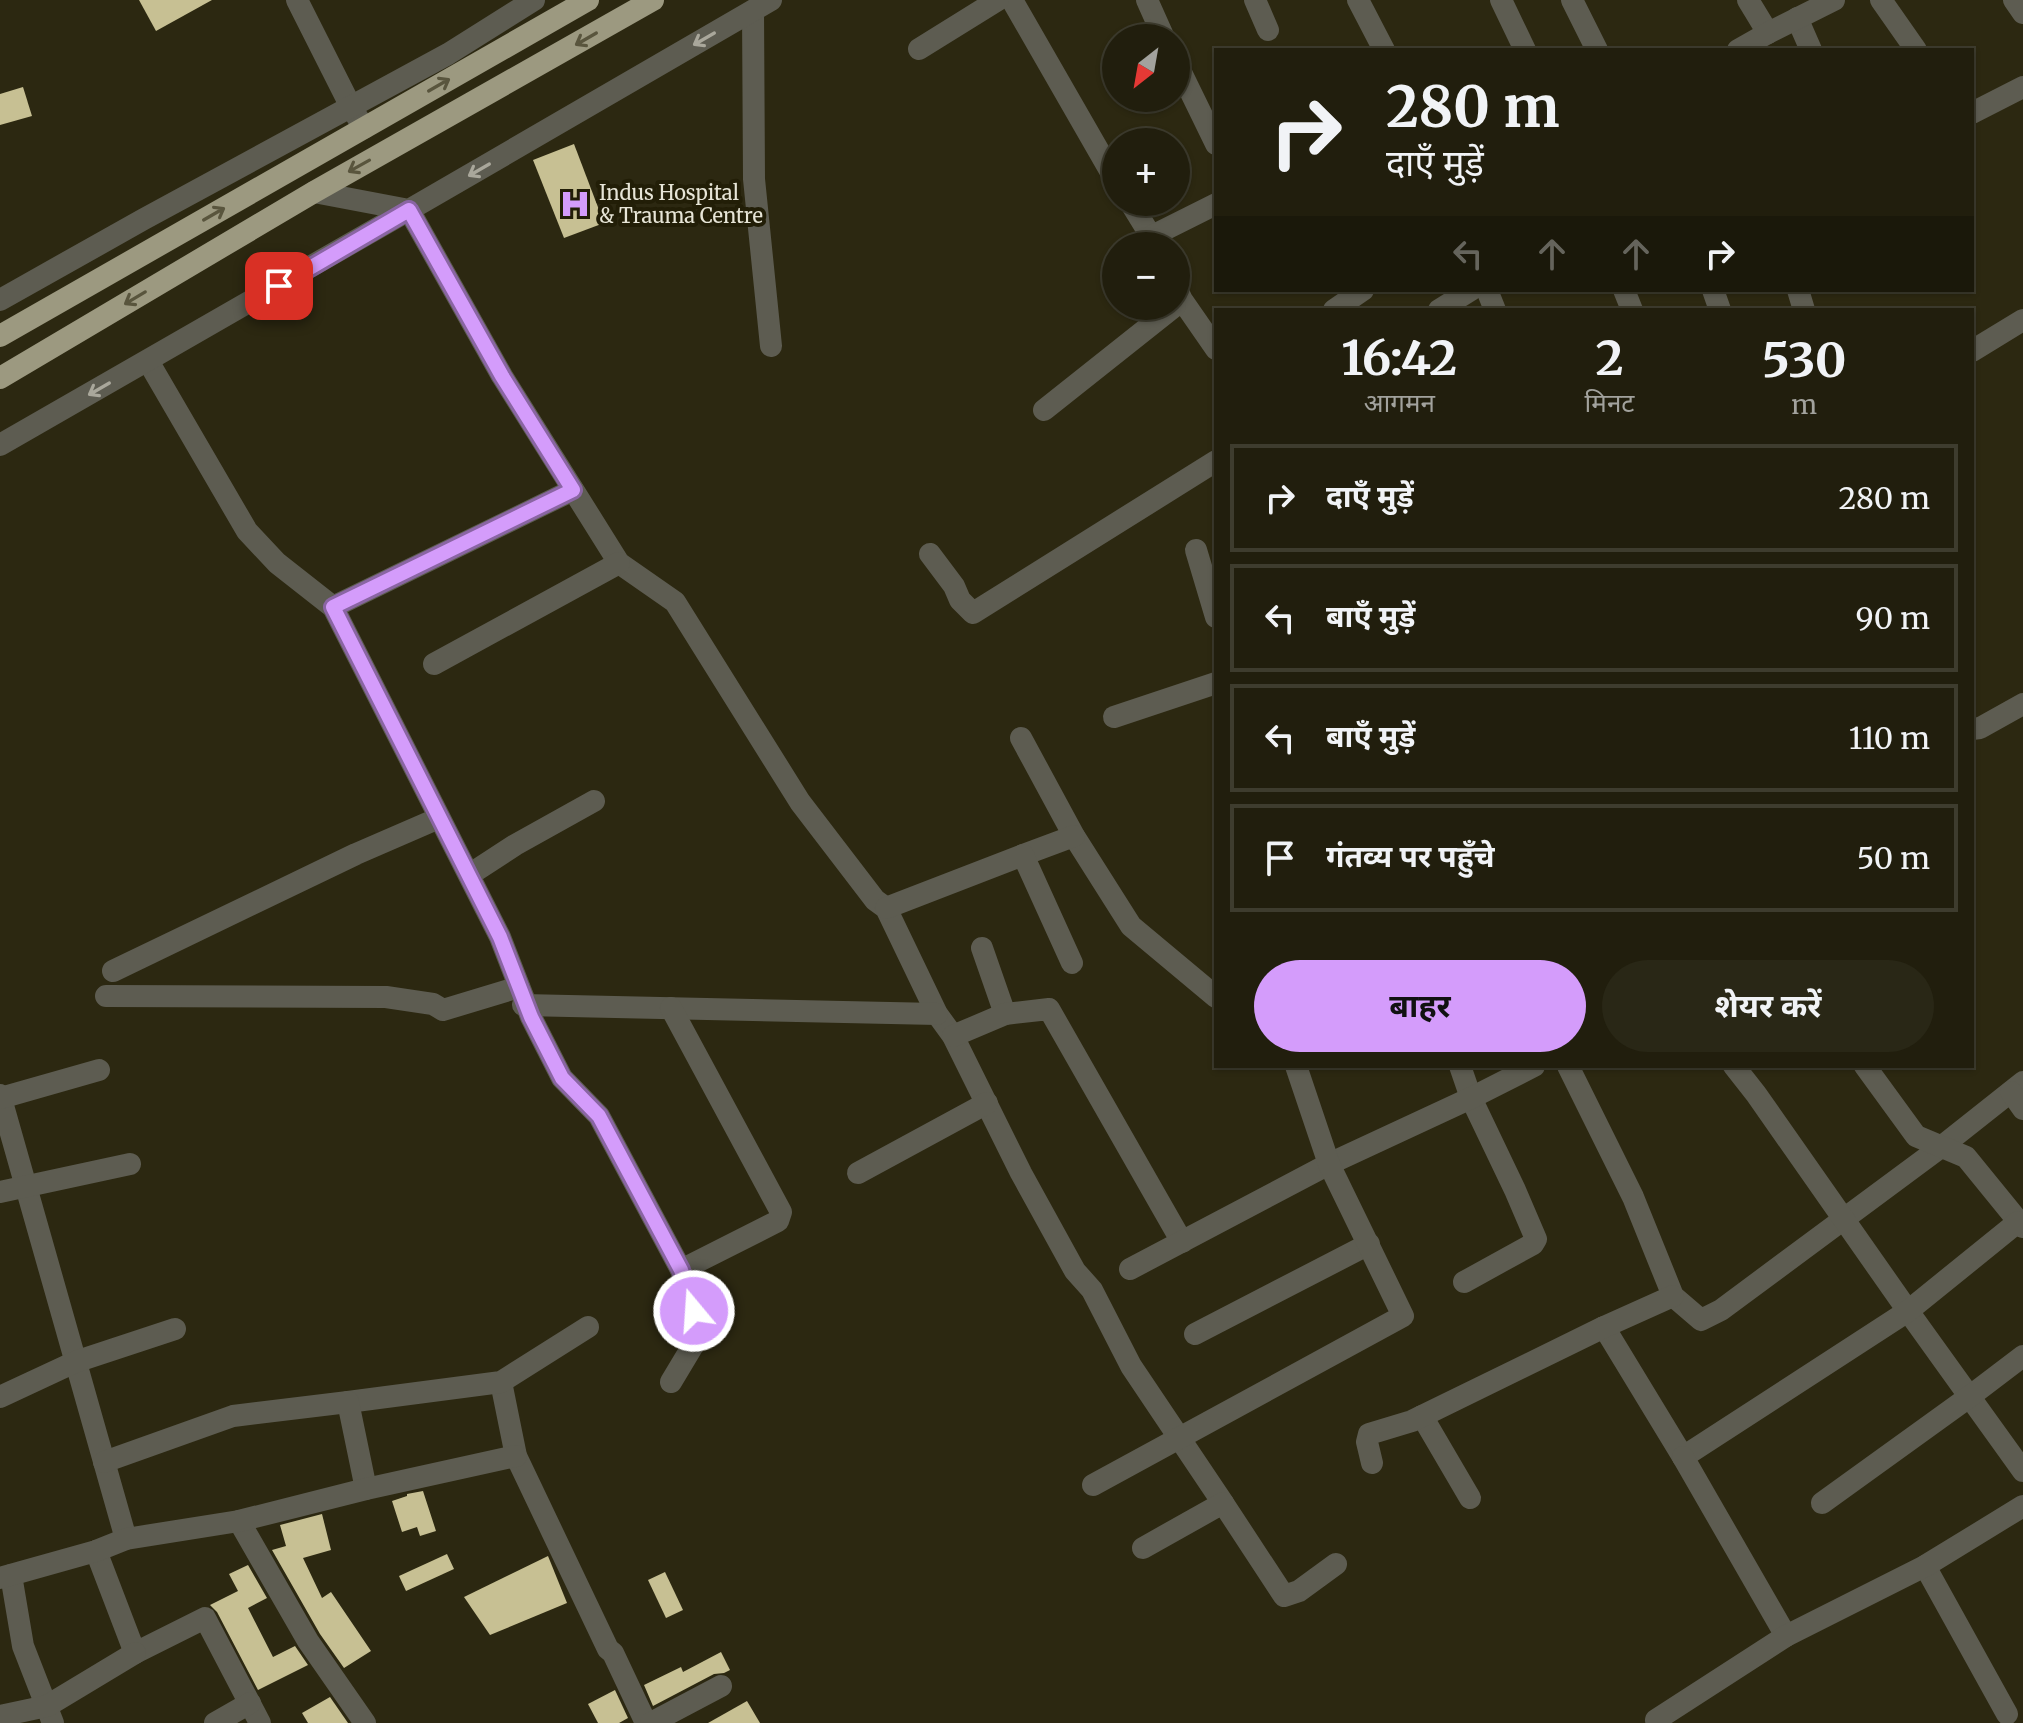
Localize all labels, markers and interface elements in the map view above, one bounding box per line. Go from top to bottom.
north arrow [1102,24,1190,112]
map controls [1102,24,1190,320]
one-way arrow [575,31,598,47]
one-way arrow [693,31,716,47]
text: 280 m [1386,72,1560,142]
one-way arrow [427,77,450,93]
icon: right [1254,80,1358,184]
button: + [1102,128,1190,216]
text: दाएँ मुड़ें [1386,141,1484,186]
one-way arrow [348,159,371,175]
one-way arrow [468,162,491,178]
place label: Indus Hospital & Trauma Centre [599,180,763,228]
hospital icon: Indus Hospital & Trauma Centre [558,187,592,221]
one-way arrow [201,206,225,221]
button: − [1102,232,1190,320]
icon: left [1446,232,1490,276]
icon: ahead [1530,232,1574,276]
icon: ahead [1614,232,1658,276]
icon: right [1698,232,1742,276]
pin [245,252,313,320]
icon: arrive [257,264,301,308]
one-way arrow [124,290,147,306]
text: 16:42 [1341,328,1457,388]
text: 2 [1595,328,1624,388]
text: 530 [1762,330,1847,390]
one-way arrow [88,381,111,397]
text: आगमन [1364,386,1435,419]
text: मिनट [1585,386,1634,419]
text: m [1791,388,1817,421]
icon: right [1258,476,1302,520]
text: दाएँ मुड़ें [1326,477,1414,515]
text: 280 m [1839,479,1930,517]
icon: left [1258,596,1302,640]
text: बाएँ मुड़ें [1326,597,1415,635]
text: 90 m [1856,599,1930,637]
icon: left [1258,716,1302,760]
text: बाएँ मुड़ें [1326,717,1415,755]
text: 110 m [1849,719,1930,757]
icon: arrive [1258,836,1302,880]
text: गंतव्य पर पहुँचे [1326,837,1494,875]
text: 50 m [1857,839,1930,877]
button: बाहर [1254,960,1586,1052]
button: शेयर करें [1602,960,1934,1052]
position arrow [652,1269,736,1353]

